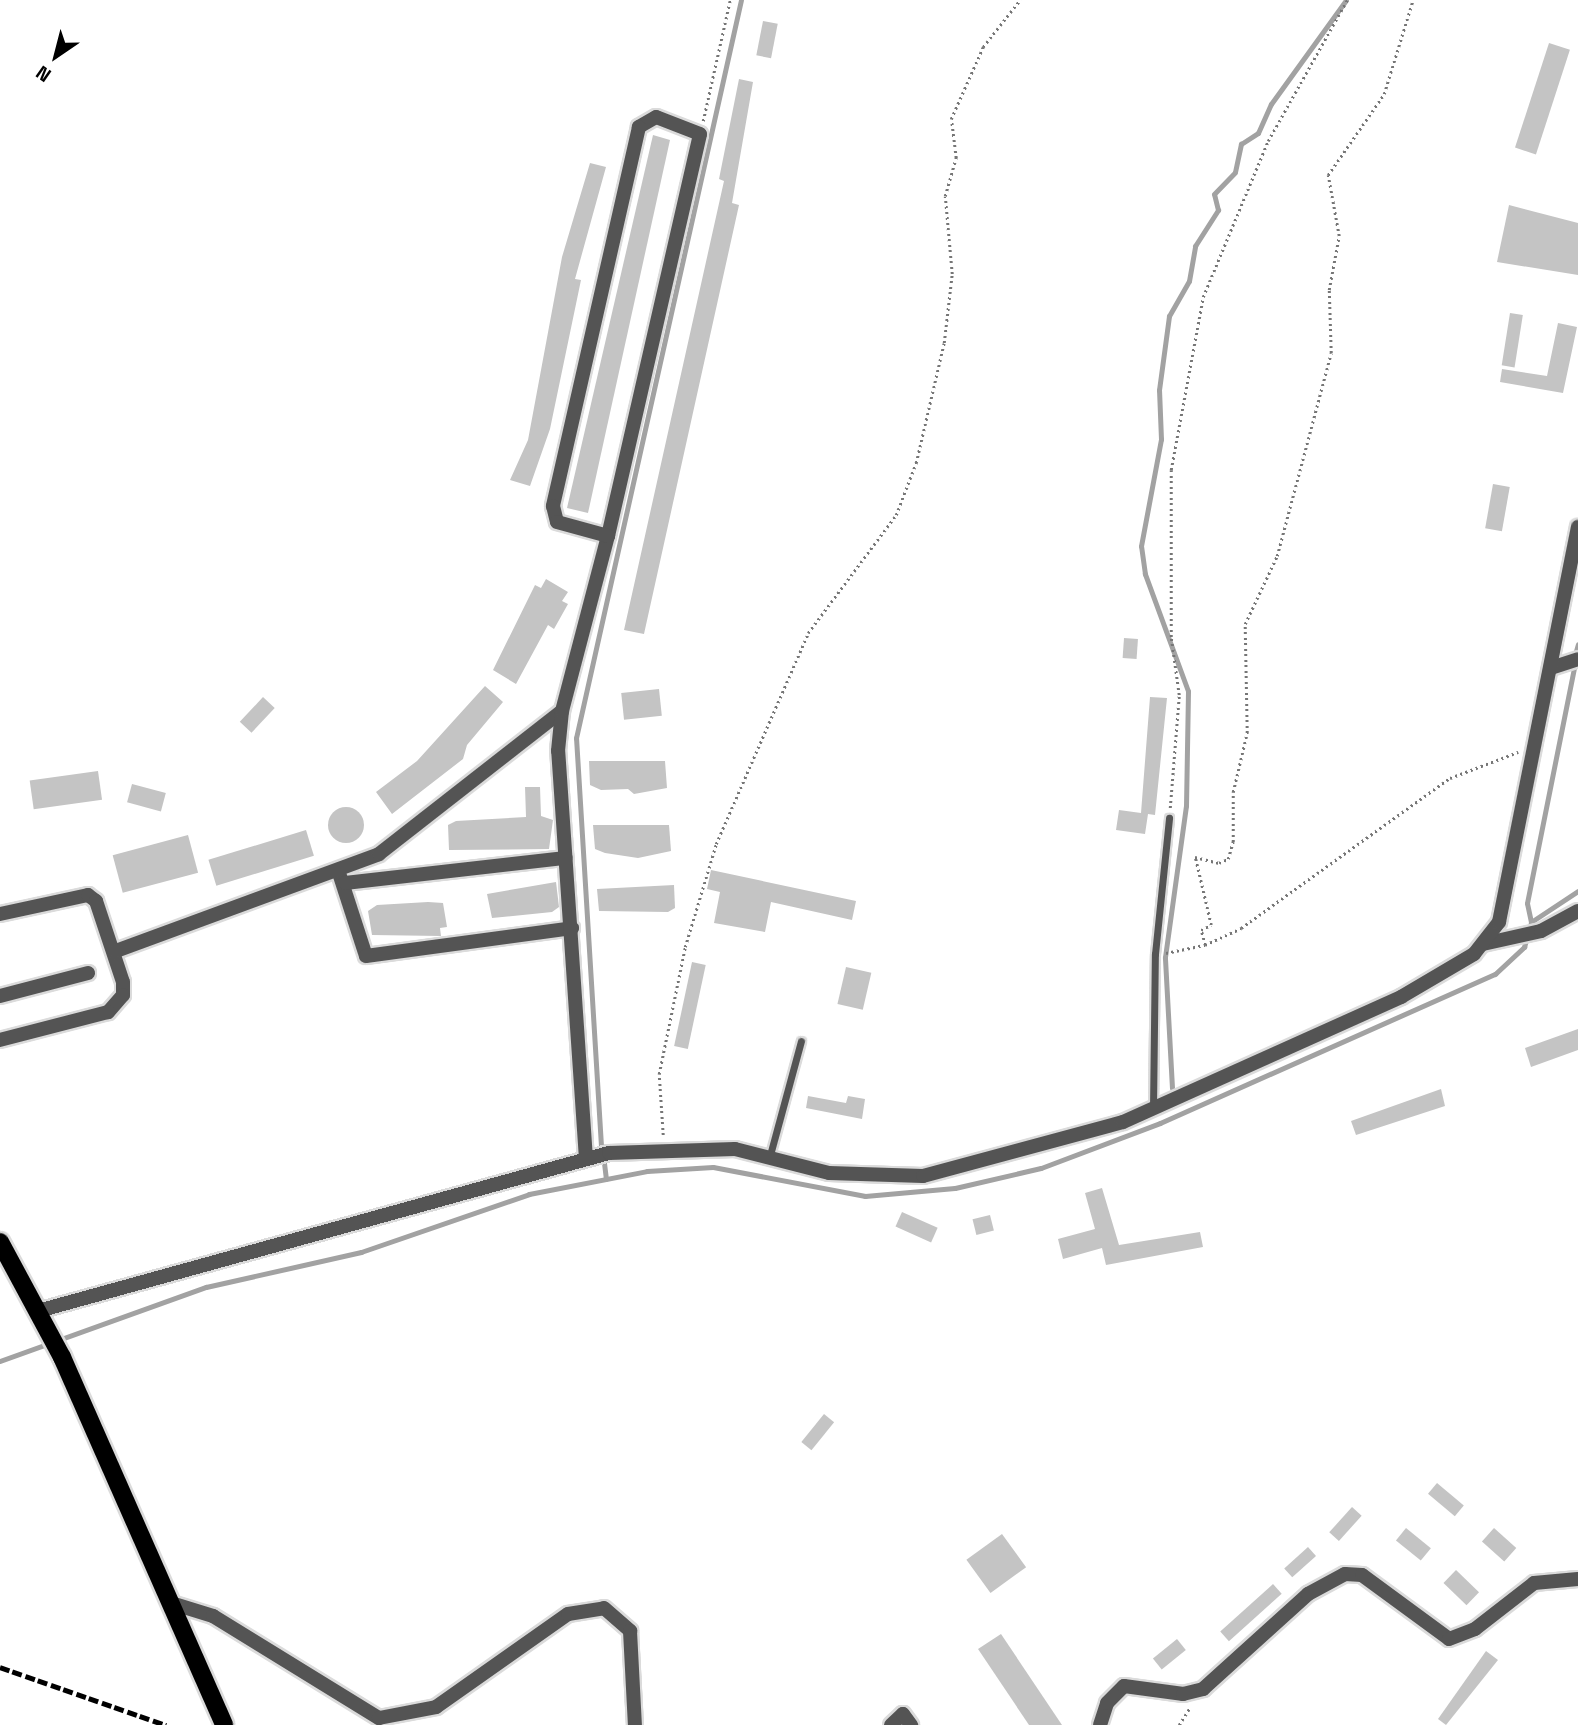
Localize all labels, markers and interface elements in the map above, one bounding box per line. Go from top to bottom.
north arrow [21,21,91,91]
text: N [31,60,56,88]

